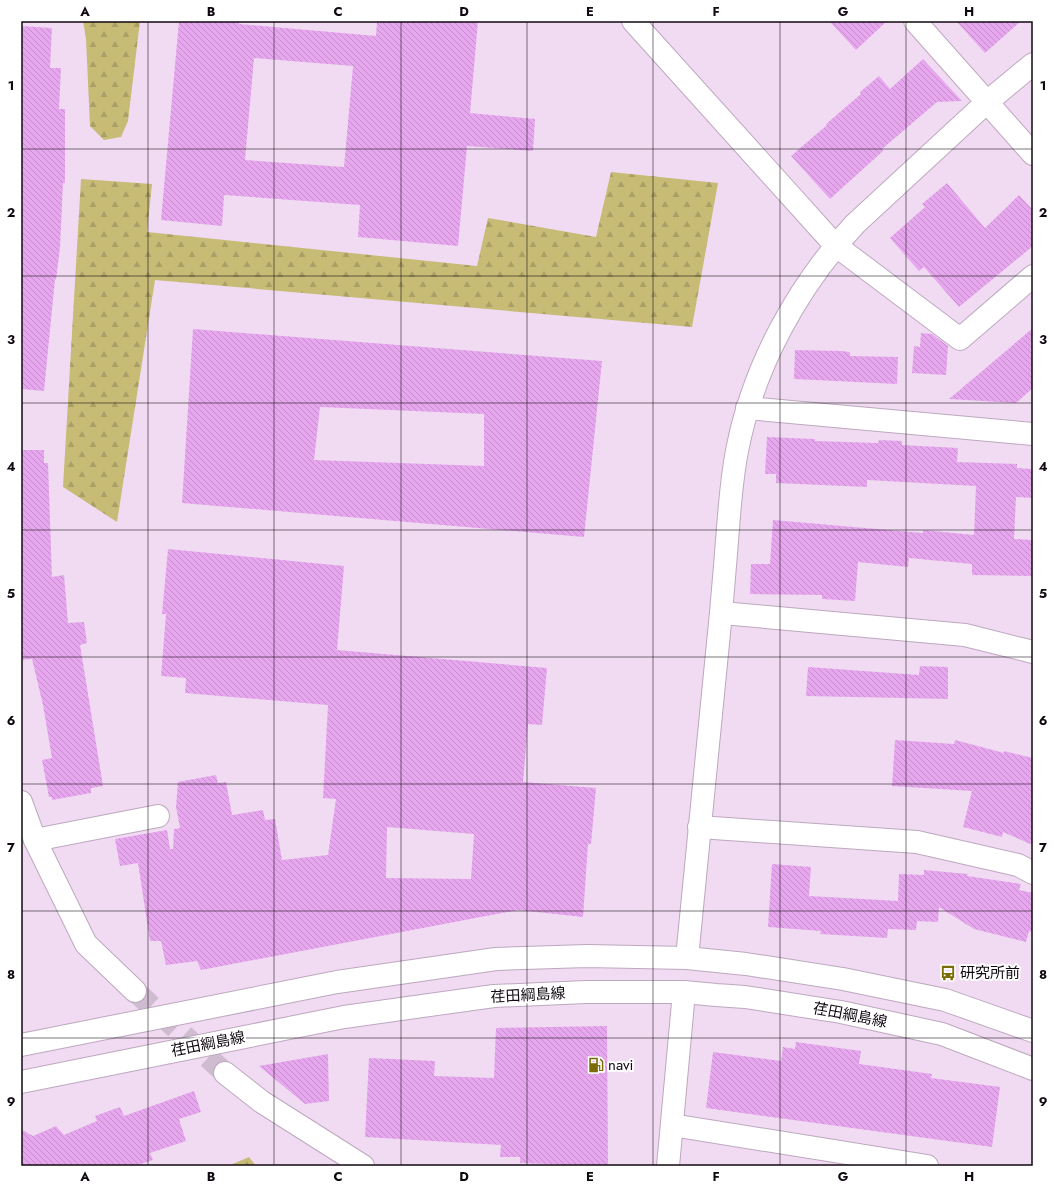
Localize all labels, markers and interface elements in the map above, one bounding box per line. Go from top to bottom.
text: A [79,2,90,21]
text: B [207,2,216,21]
text: C [333,2,343,21]
text: D [459,2,469,21]
text: E [586,2,594,21]
text: F [712,2,720,21]
text: G [838,2,849,21]
text: H [964,2,974,21]
text: 1 [8,76,14,95]
text: 1 [1040,76,1046,95]
text: 2 [7,203,15,222]
text: 2 [1039,203,1047,222]
text: 3 [7,330,15,349]
text: 3 [1039,330,1047,349]
text: 4 [6,457,16,476]
text: 4 [1038,457,1048,476]
text: 5 [7,584,15,603]
text: 5 [1039,584,1047,603]
text: 6 [7,711,16,730]
text: 6 [1039,711,1048,730]
text: 7 [7,838,15,857]
text: 7 [1039,838,1047,857]
place label: 研究所前 [960,962,1020,984]
bus stop icon: 研究所前 [939,964,957,982]
text: 8 [7,965,15,984]
text: 8 [1039,965,1047,984]
street label: 荏田綱島線 [490,982,566,1008]
street label: 荏田綱島線 [811,997,889,1033]
street label: 荏田綱島線 [169,1026,247,1062]
place label: navi [608,1054,634,1076]
fuel station icon: navi [587,1056,605,1074]
text: 9 [7,1092,16,1111]
text: 9 [1039,1092,1048,1111]
text: A [79,1167,90,1186]
text: B [207,1167,216,1186]
text: C [333,1167,343,1186]
text: D [459,1167,469,1186]
text: E [586,1167,594,1186]
text: F [712,1167,720,1186]
text: G [838,1167,849,1186]
text: H [964,1167,974,1186]

